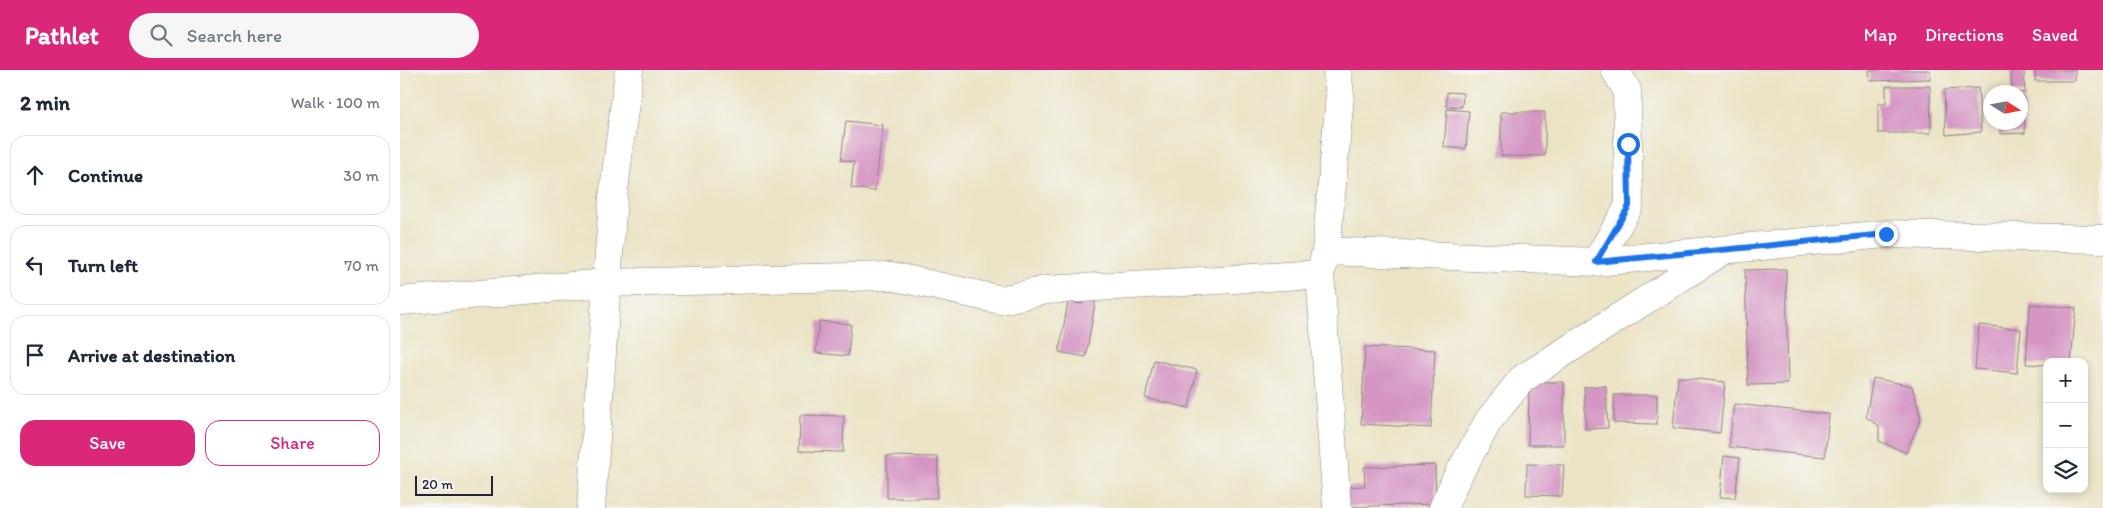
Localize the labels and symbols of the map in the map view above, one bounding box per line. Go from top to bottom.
north arrow [1983,85,2028,130]
route start [1617,133,1640,156]
route end [1875,223,1898,246]
scale bar [415,473,492,496]

